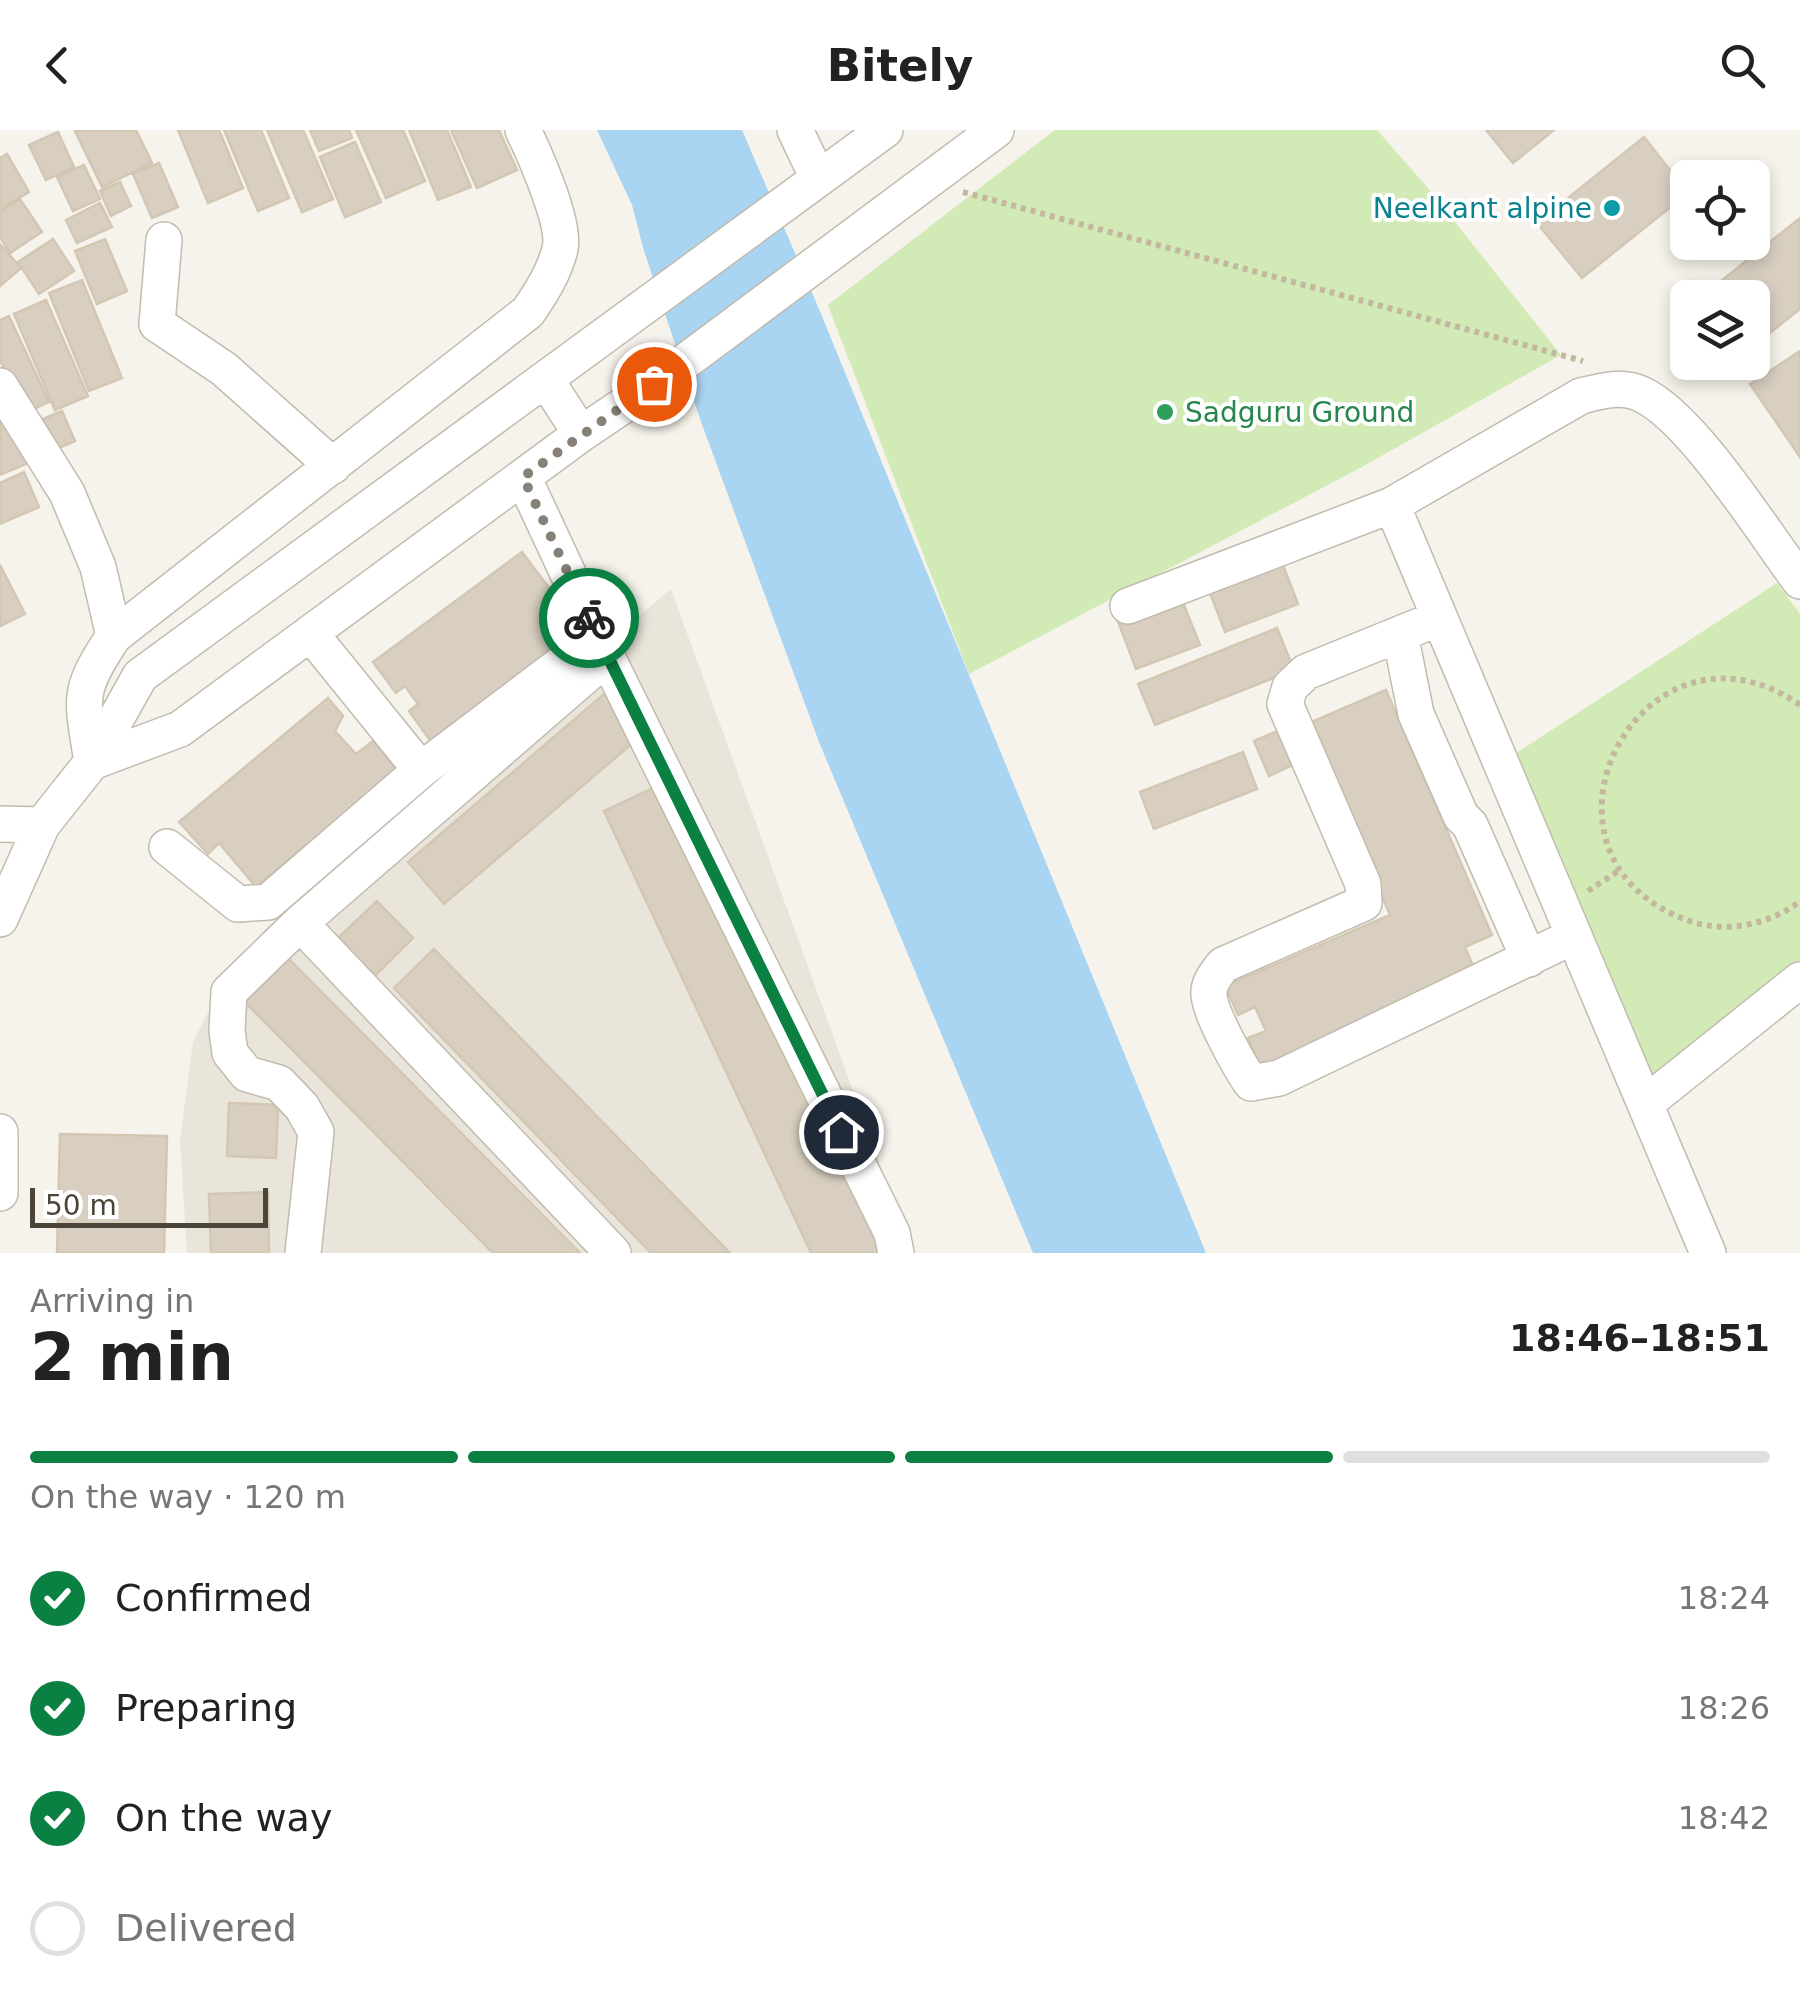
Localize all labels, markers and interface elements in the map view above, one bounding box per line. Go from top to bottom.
icon: back [30,38,85,93]
icon: search [1715,38,1770,93]
text: Bitely [827,39,973,92]
map controls [1670,160,1770,380]
button: locate [1670,160,1770,260]
place label: Neelkant alpine [1373,192,1592,225]
marker: Neelkant alpine [1601,197,1623,219]
button: layers [1670,280,1770,380]
pin [612,342,697,427]
icon: bag [627,357,682,412]
place label: Sadguru Ground [1185,396,1414,429]
marker: Sadguru Ground [1154,401,1176,423]
courier [539,568,639,668]
icon: bike [562,591,617,646]
pin [799,1090,884,1175]
icon: home [814,1105,869,1160]
scale bar [30,1183,268,1228]
text: 50 m [45,1189,117,1222]
text: Arriving in [30,1282,194,1320]
text: 18:46–18:51 [1509,1316,1770,1360]
text: 2 min [30,1320,234,1395]
text: On the way · 120 m [30,1478,346,1516]
icon: check [30,1571,85,1626]
text: Confirmed [115,1576,312,1620]
text: 18:24 [1678,1579,1770,1617]
icon: check [30,1681,85,1736]
text: Preparing [115,1686,297,1730]
text: 18:26 [1678,1689,1770,1727]
icon: check [30,1791,85,1846]
text: On the way [115,1796,332,1840]
text: 18:42 [1678,1799,1770,1837]
text: Delivered [115,1906,297,1950]

